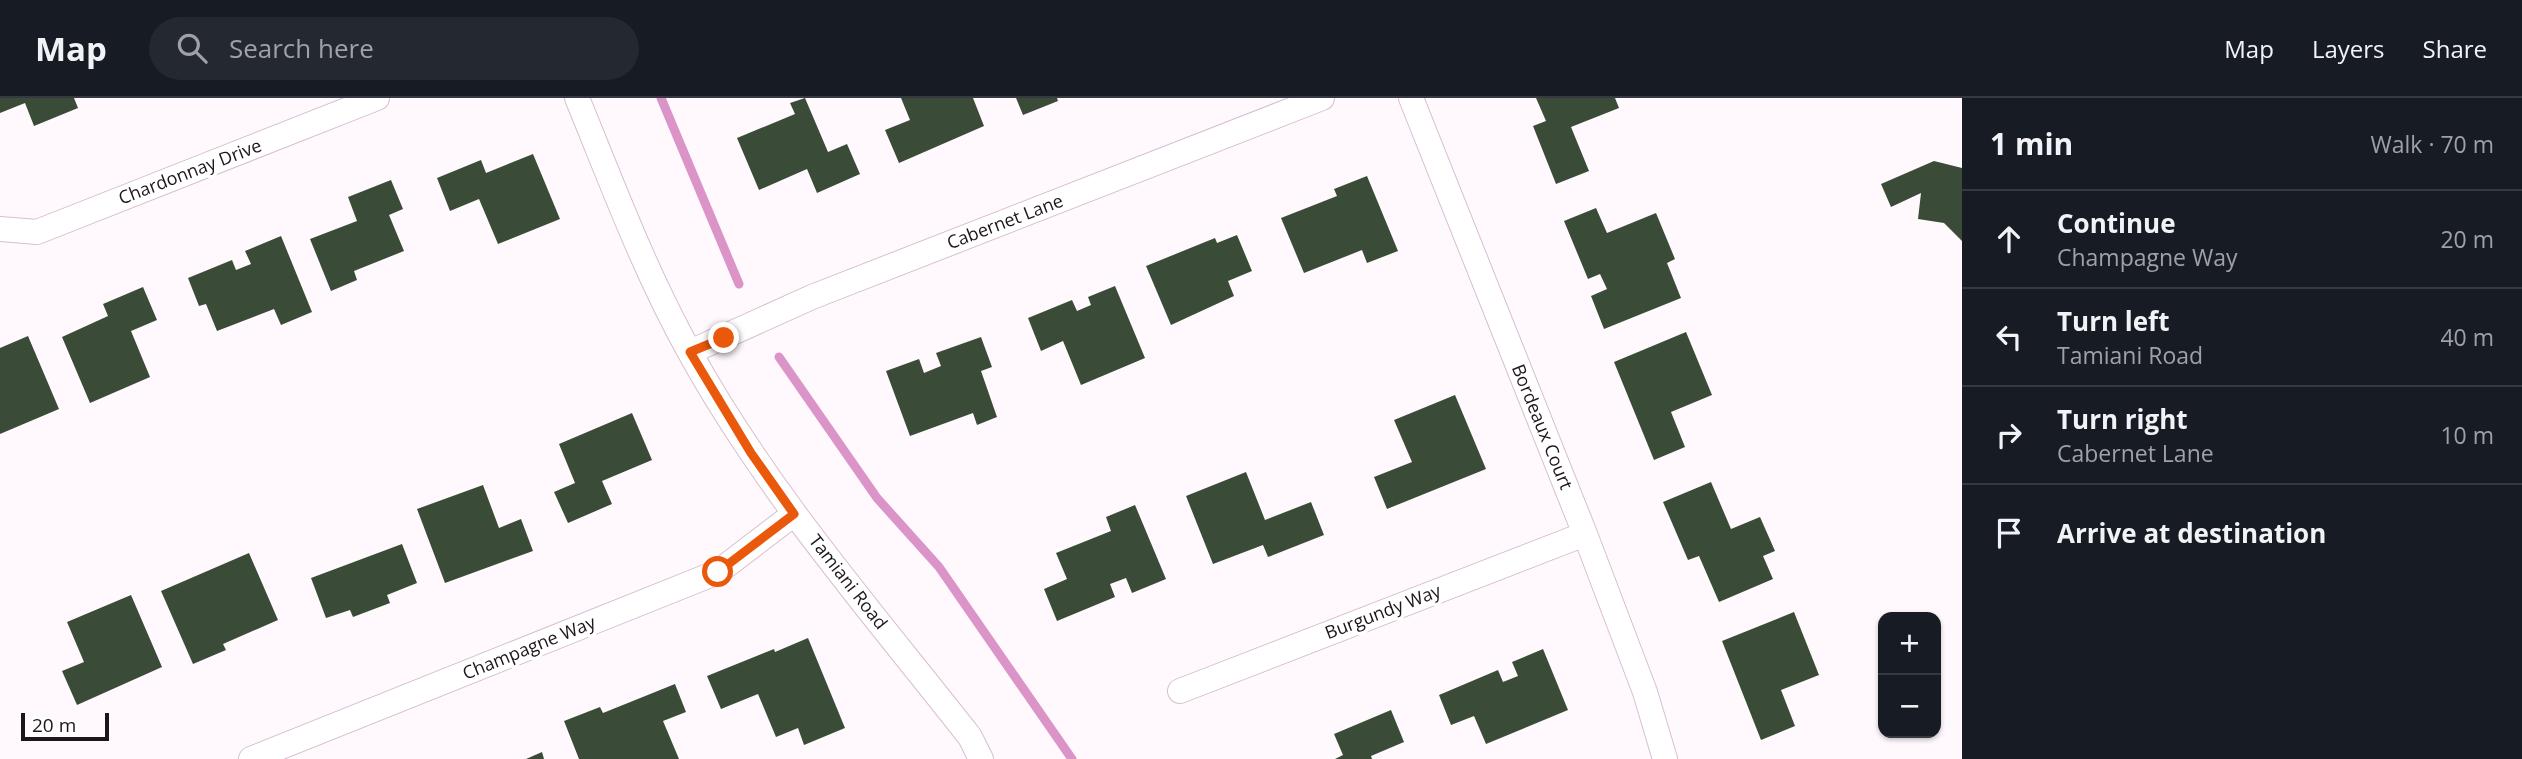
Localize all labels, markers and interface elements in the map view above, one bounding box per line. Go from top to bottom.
search box [149,17,639,80]
text: Map [35,26,107,71]
icon: search [173,29,211,67]
text: Search here [229,30,374,66]
text: Map [2224,32,2274,65]
text: Layers [2312,32,2385,65]
text: Share [2423,32,2487,65]
text: 1 min [1990,123,2073,164]
text: Walk · 70 m [2371,128,2494,160]
street label: Chardonnay Drive [115,133,265,209]
street label: Cabernet Lane [943,188,1066,254]
text: Continue [2057,205,2176,241]
icon: ahead [1990,220,2028,258]
text: 20 m [2440,223,2494,255]
text: Champagne Way [2057,241,2238,273]
text: Turn left [2057,303,2169,339]
icon: left [1990,318,2028,356]
text: 40 m [2440,321,2494,353]
route end [708,322,739,353]
text: Tamiani Road [2057,339,2203,371]
street label: Bordeaux Court [1507,360,1579,493]
text: Turn right [2057,401,2188,437]
icon: right [1990,416,2028,454]
text: 10 m [2440,419,2494,451]
text: Cabernet Lane [2057,437,2214,469]
icon: arrive [1990,514,2028,552]
text: Arrive at destination [2057,515,2326,551]
street label: Tamiani Road [804,529,893,634]
route start [702,556,733,587]
street label: Burgundy Way [1321,578,1445,644]
street label: Champagne Way [459,609,600,685]
map controls [1878,612,1941,738]
button: + [1878,612,1941,675]
button: − [1878,675,1941,738]
scale bar [21,710,108,742]
text: 20 m [32,712,76,738]

